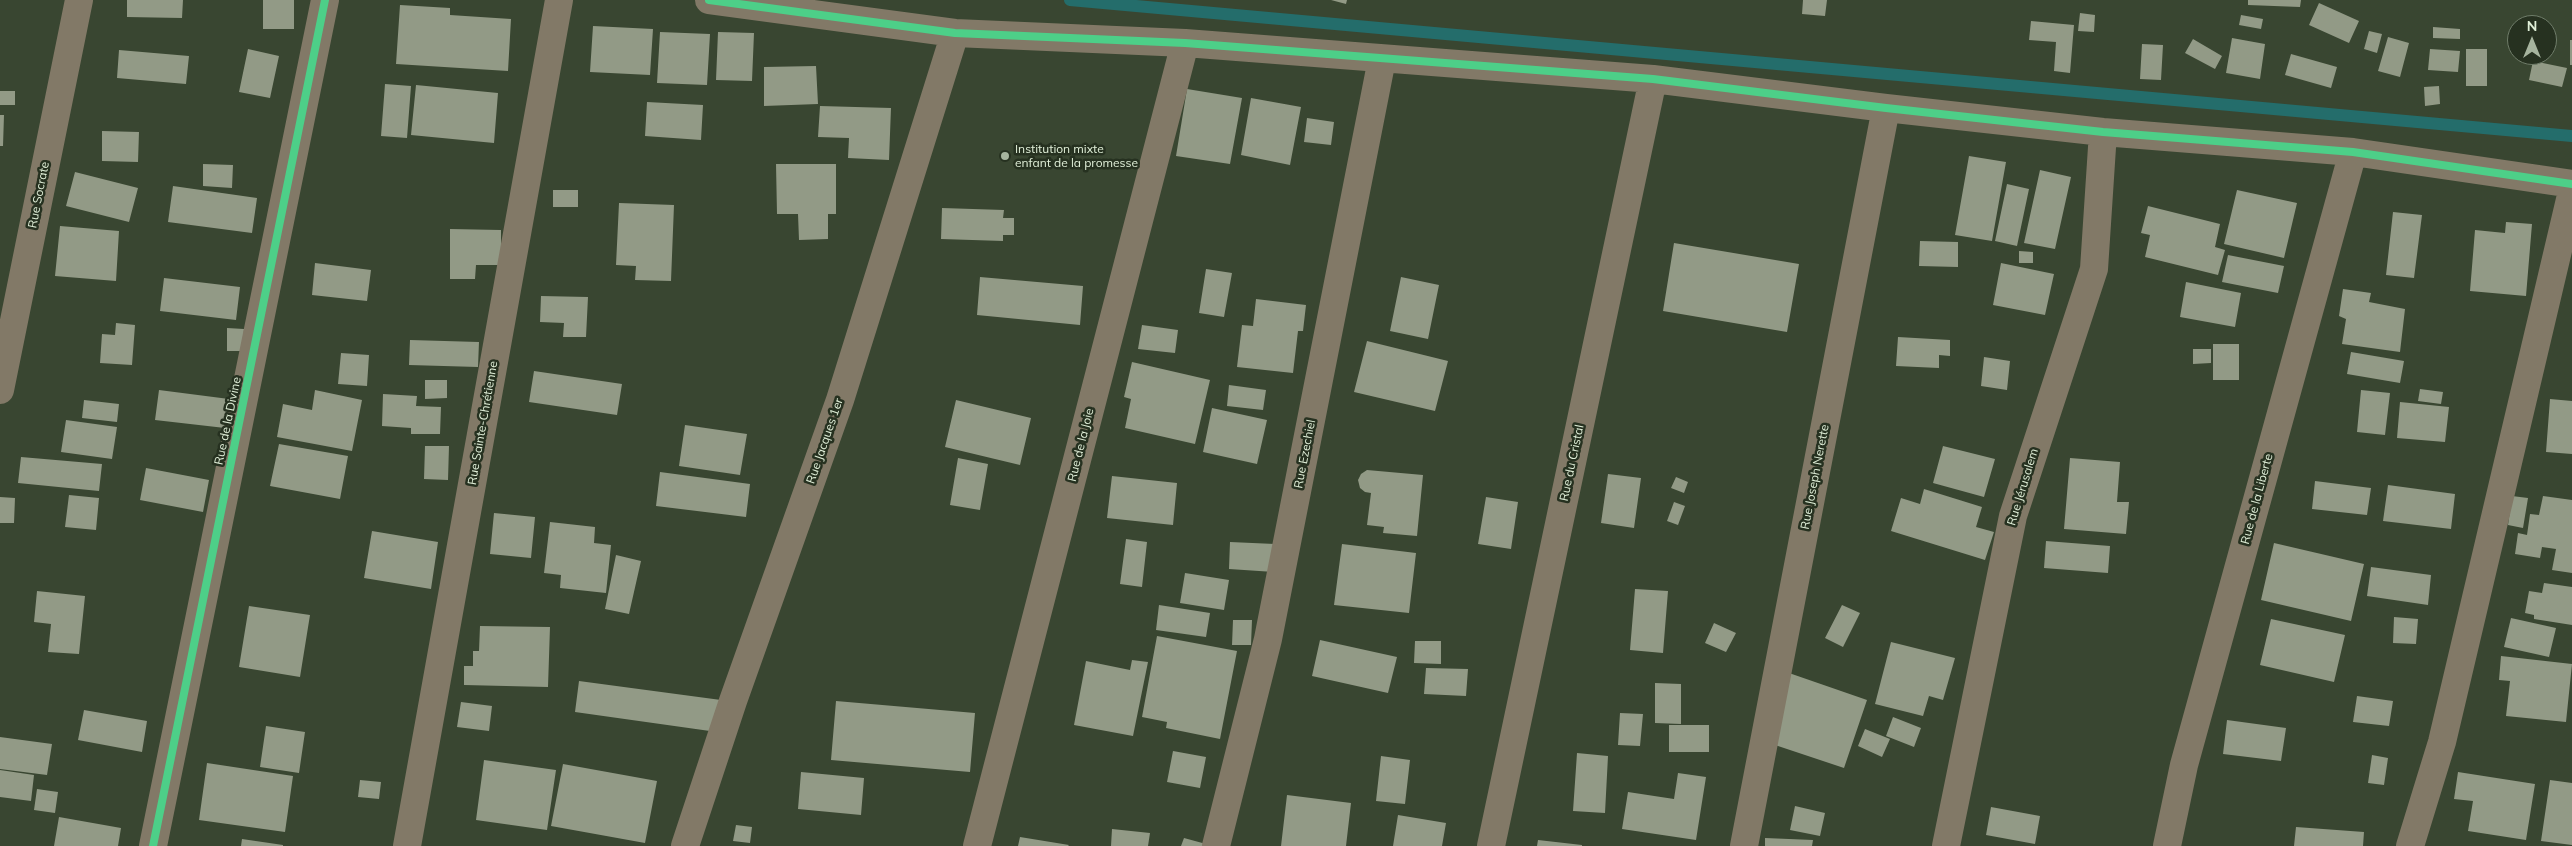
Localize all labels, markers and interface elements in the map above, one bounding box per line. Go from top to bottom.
north arrow [2507,15,2557,65]
text: N [2527,17,2537,35]
place label: Institution mixte enfant de la promesse [1015,142,1138,170]
marker: Institution mixte enfant de la promesse [999,150,1011,162]
street label: Rue Socrate [26,161,52,229]
street label: Rue Sainte-Chrétienne [465,360,501,486]
street label: Rue de la Divine [212,376,244,466]
street label: Rue Jacques 1er [804,396,846,486]
street label: Rue de la Joie [1065,407,1097,483]
street label: Rue Ezechiel [1291,418,1319,490]
street label: Rue du Cristal [1557,423,1587,503]
street label: Rue Joseph Nerette [1798,423,1832,531]
street label: Rue Jérusalem [2004,447,2042,527]
street label: Rue de la Liberte [2238,452,2276,546]

